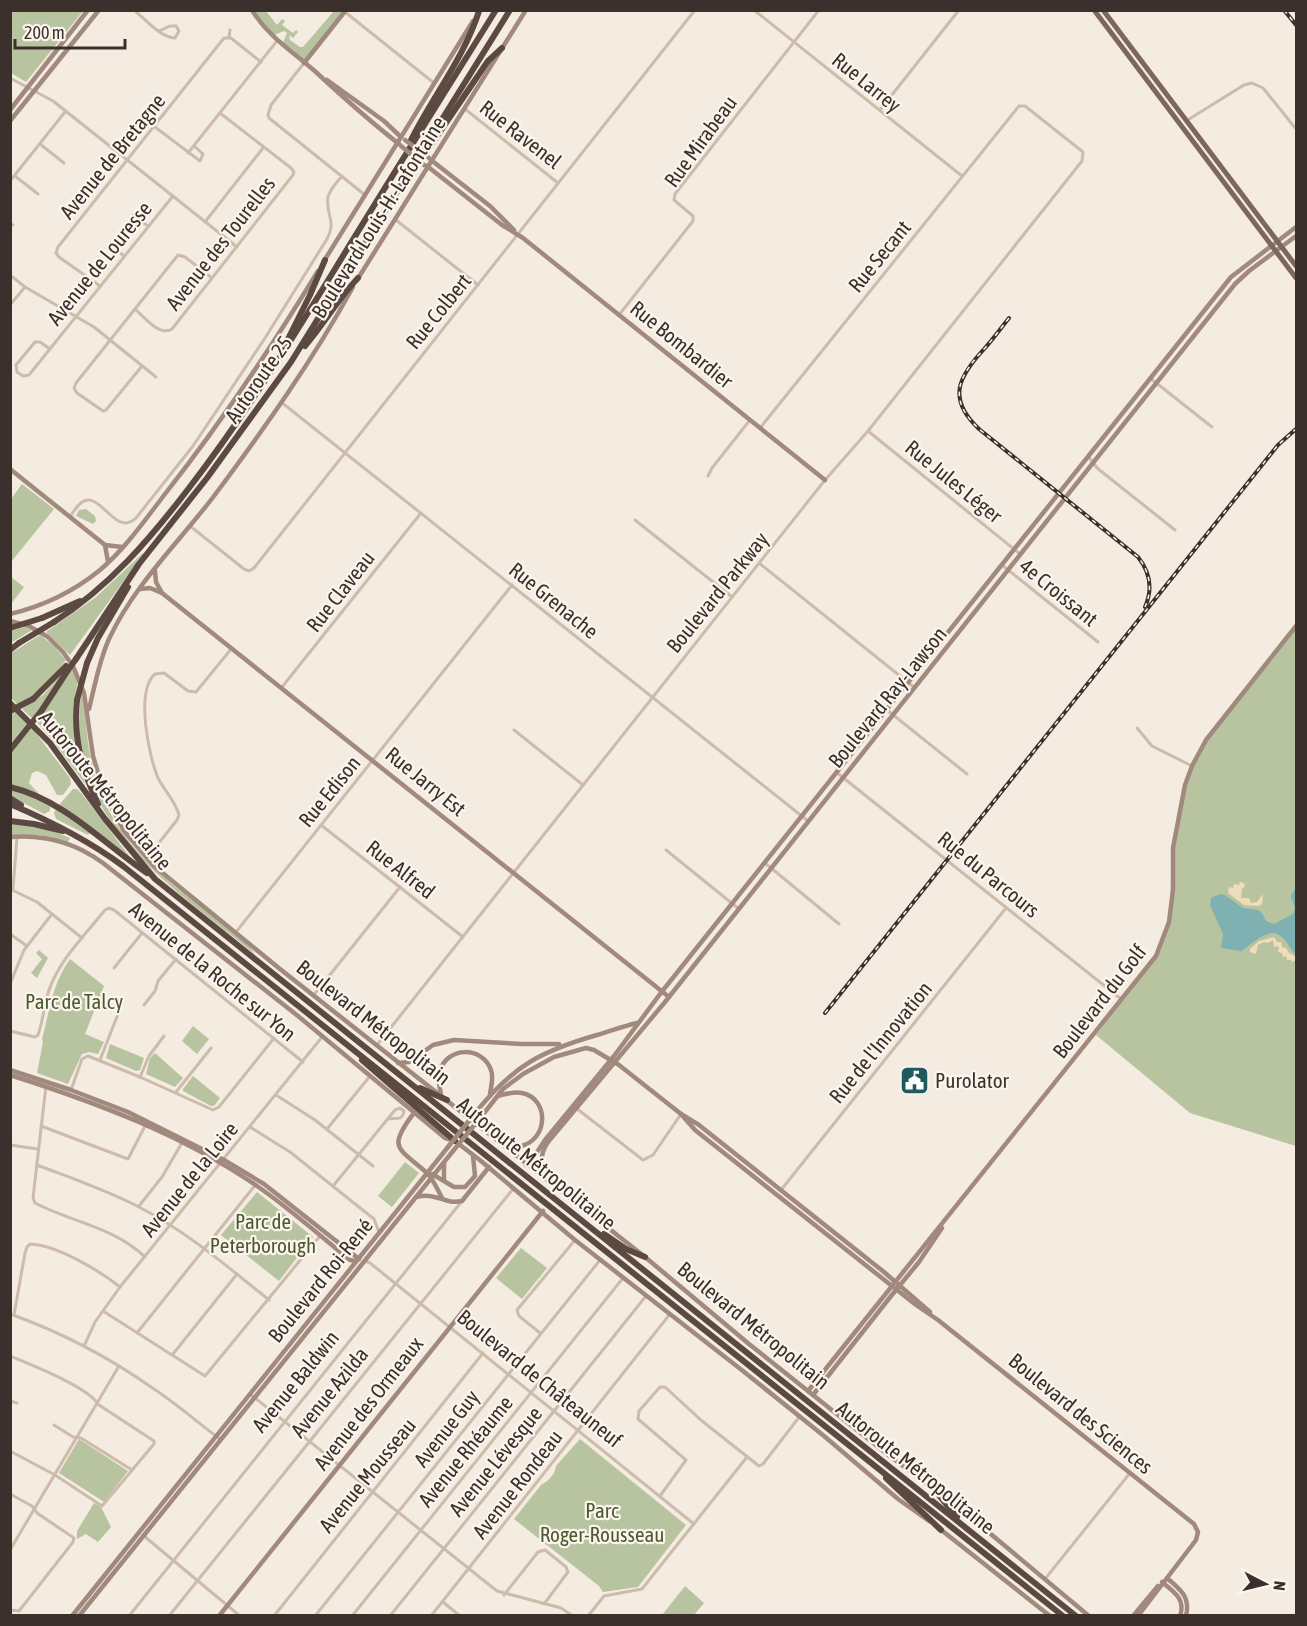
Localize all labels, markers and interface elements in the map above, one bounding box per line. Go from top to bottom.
scale bar [15,12,124,50]
text: 200 m [24,22,65,43]
street label: Rue Larrey [828,47,906,117]
street label: Avenue de Bretagne [54,89,170,223]
street label: Rue Mirabeau [659,91,741,191]
street label: Rue Ravenel [476,95,567,173]
street label: Boulevard Louis-H.-Lafontaine [306,112,450,322]
street label: Avenue des Tourelles [161,172,279,314]
street label: Avenue de Louresse [42,197,156,329]
street label: Rue Secant [843,215,915,297]
street label: Rue Colbert [401,269,475,353]
street label: Rue Bombardier [626,296,739,393]
street label: Autoroute 25 [219,331,297,427]
street label: Rue Jules Léger [901,435,1008,528]
street label: Boulevard Parkway [661,527,773,657]
street label: Rue Claveau [301,546,379,636]
street label: 4e Croissant [1015,553,1103,631]
street label: Rue Grenache [505,557,603,643]
street label: Boulevard Ray-Lawson [823,622,951,772]
street label: Autoroute Métropolitaine [35,706,177,874]
street label: Rue Jarry Est [381,742,471,820]
street label: Rue Edison [293,751,365,831]
street label: Rue du Parcours [934,826,1044,922]
street label: Rue Alfred [362,835,440,903]
street label: Avenue de la Roche sur Yon [125,897,301,1045]
street label: Boulevard du Golf [1047,939,1151,1062]
street label: Boulevard Métropolitain [292,954,456,1090]
street label: Rue de l'Innovation [824,977,936,1107]
park label: Parc de Talcy [25,989,123,1013]
public building icon: Purolator [898,1064,930,1096]
place label: Purolator [935,1068,1010,1092]
street label: Autoroute Métropolitaine [453,1092,621,1234]
street label: Avenue de la Loire [136,1117,242,1241]
park label: Parc de Peterborough [210,1209,316,1257]
street label: Boulevard Roi-René [263,1213,377,1347]
street label: Boulevard Métropolitain [673,1256,835,1394]
street label: Boulevard de Châteauneuf [453,1304,627,1452]
street label: Avenue Baldwin [247,1325,343,1437]
street label: Avenue des Ormeaux [309,1331,428,1474]
street label: Avenue Azilda [285,1342,373,1442]
street label: Boulevard des Sciences [1004,1348,1158,1478]
street label: Avenue Guy [409,1385,484,1471]
street label: Avenue Rhéaume [413,1391,517,1511]
street label: Autoroute Métropolitaine [832,1396,1000,1538]
street label: Avenue Lévesque [444,1402,546,1520]
street label: Avenue Mousseau [314,1413,420,1537]
street label: Avenue Rondeau [467,1425,567,1543]
park label: Parc Roger-Rousseau [540,1498,664,1546]
north arrow [1235,1554,1295,1614]
text: N [1270,1580,1289,1592]

